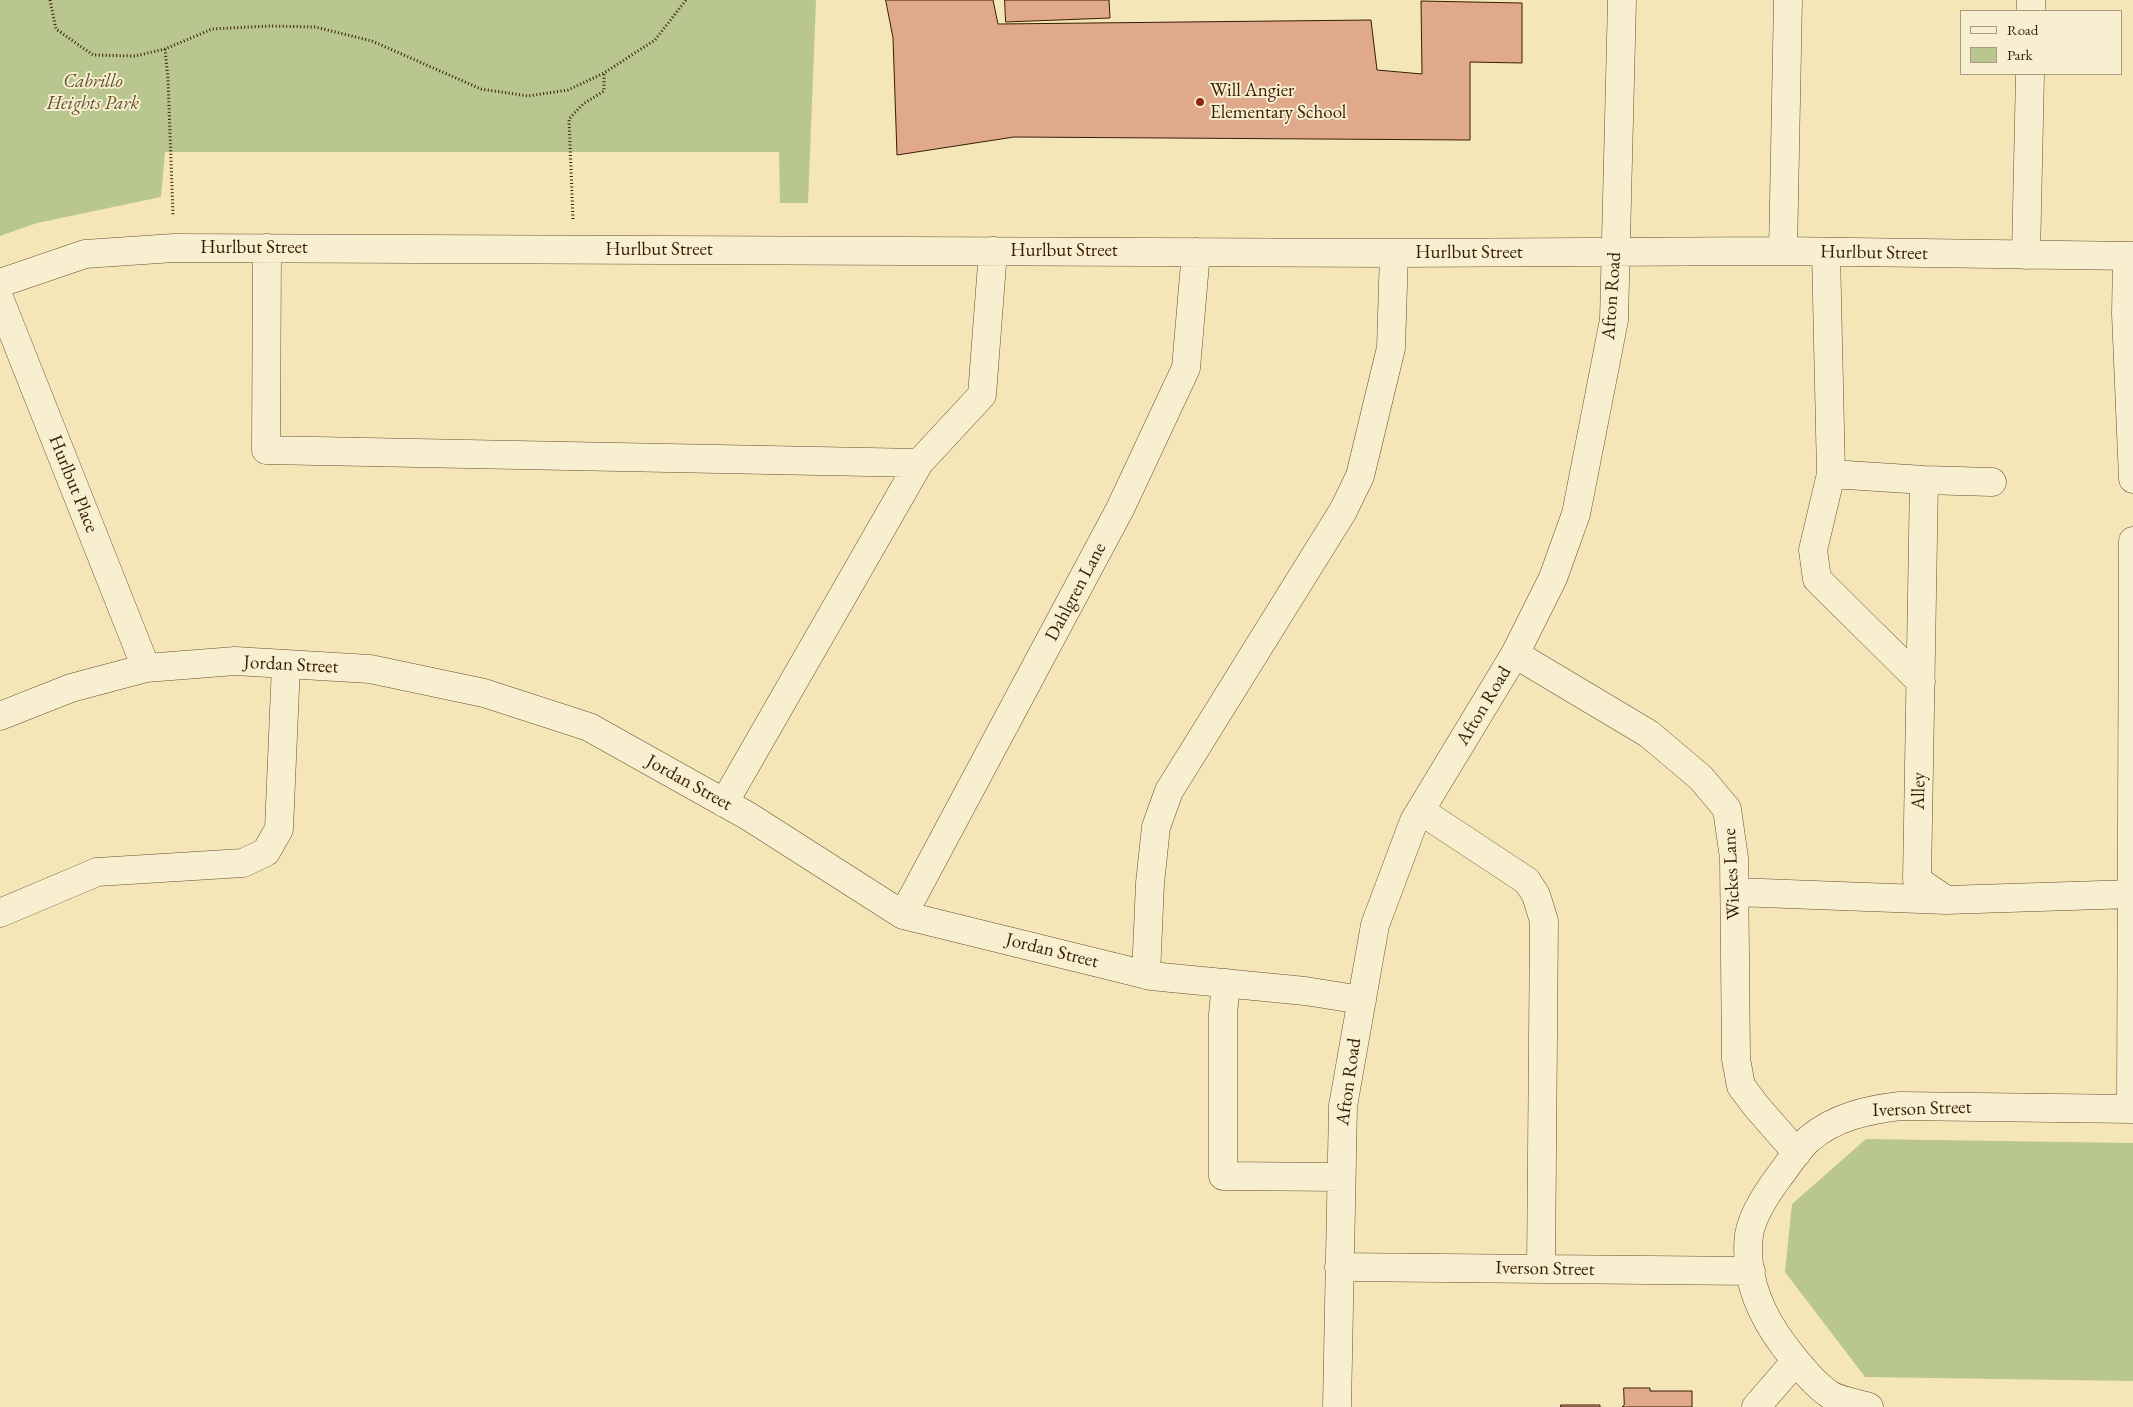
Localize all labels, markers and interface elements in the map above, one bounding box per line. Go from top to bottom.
legend [1960,10,2123,75]
text: Road [2007,20,2038,39]
text: Park [2007,45,2033,64]
park label: Cabrillo Heights Park [47,71,139,115]
place label: Will Angier Elementary School [1210,80,1346,124]
marker: Will Angier Elementary School [1194,96,1206,108]
street label: Hurlbut Street [200,237,308,259]
street label: Hurlbut Street [605,239,713,261]
street label: Hurlbut Street [1010,240,1118,262]
street label: Hurlbut Street [1820,241,1928,265]
street label: Hurlbut Street [1415,242,1523,264]
street label: Afton Road [1598,251,1626,341]
street label: Hurlbut Place [43,432,103,536]
street label: Dahlgren Lane [1041,539,1111,645]
street label: Jordan Street [243,651,339,679]
street label: Afton Road [1452,662,1516,750]
street label: Jordan Street [642,750,736,816]
street label: Alley [1907,772,1931,810]
street label: Wickes Lane [1718,828,1746,920]
street label: Jordan Street [1003,928,1101,974]
street label: Afton Road [1332,1037,1366,1127]
street label: Iverson Street [1872,1096,1972,1122]
street label: Iverson Street [1495,1257,1595,1281]

